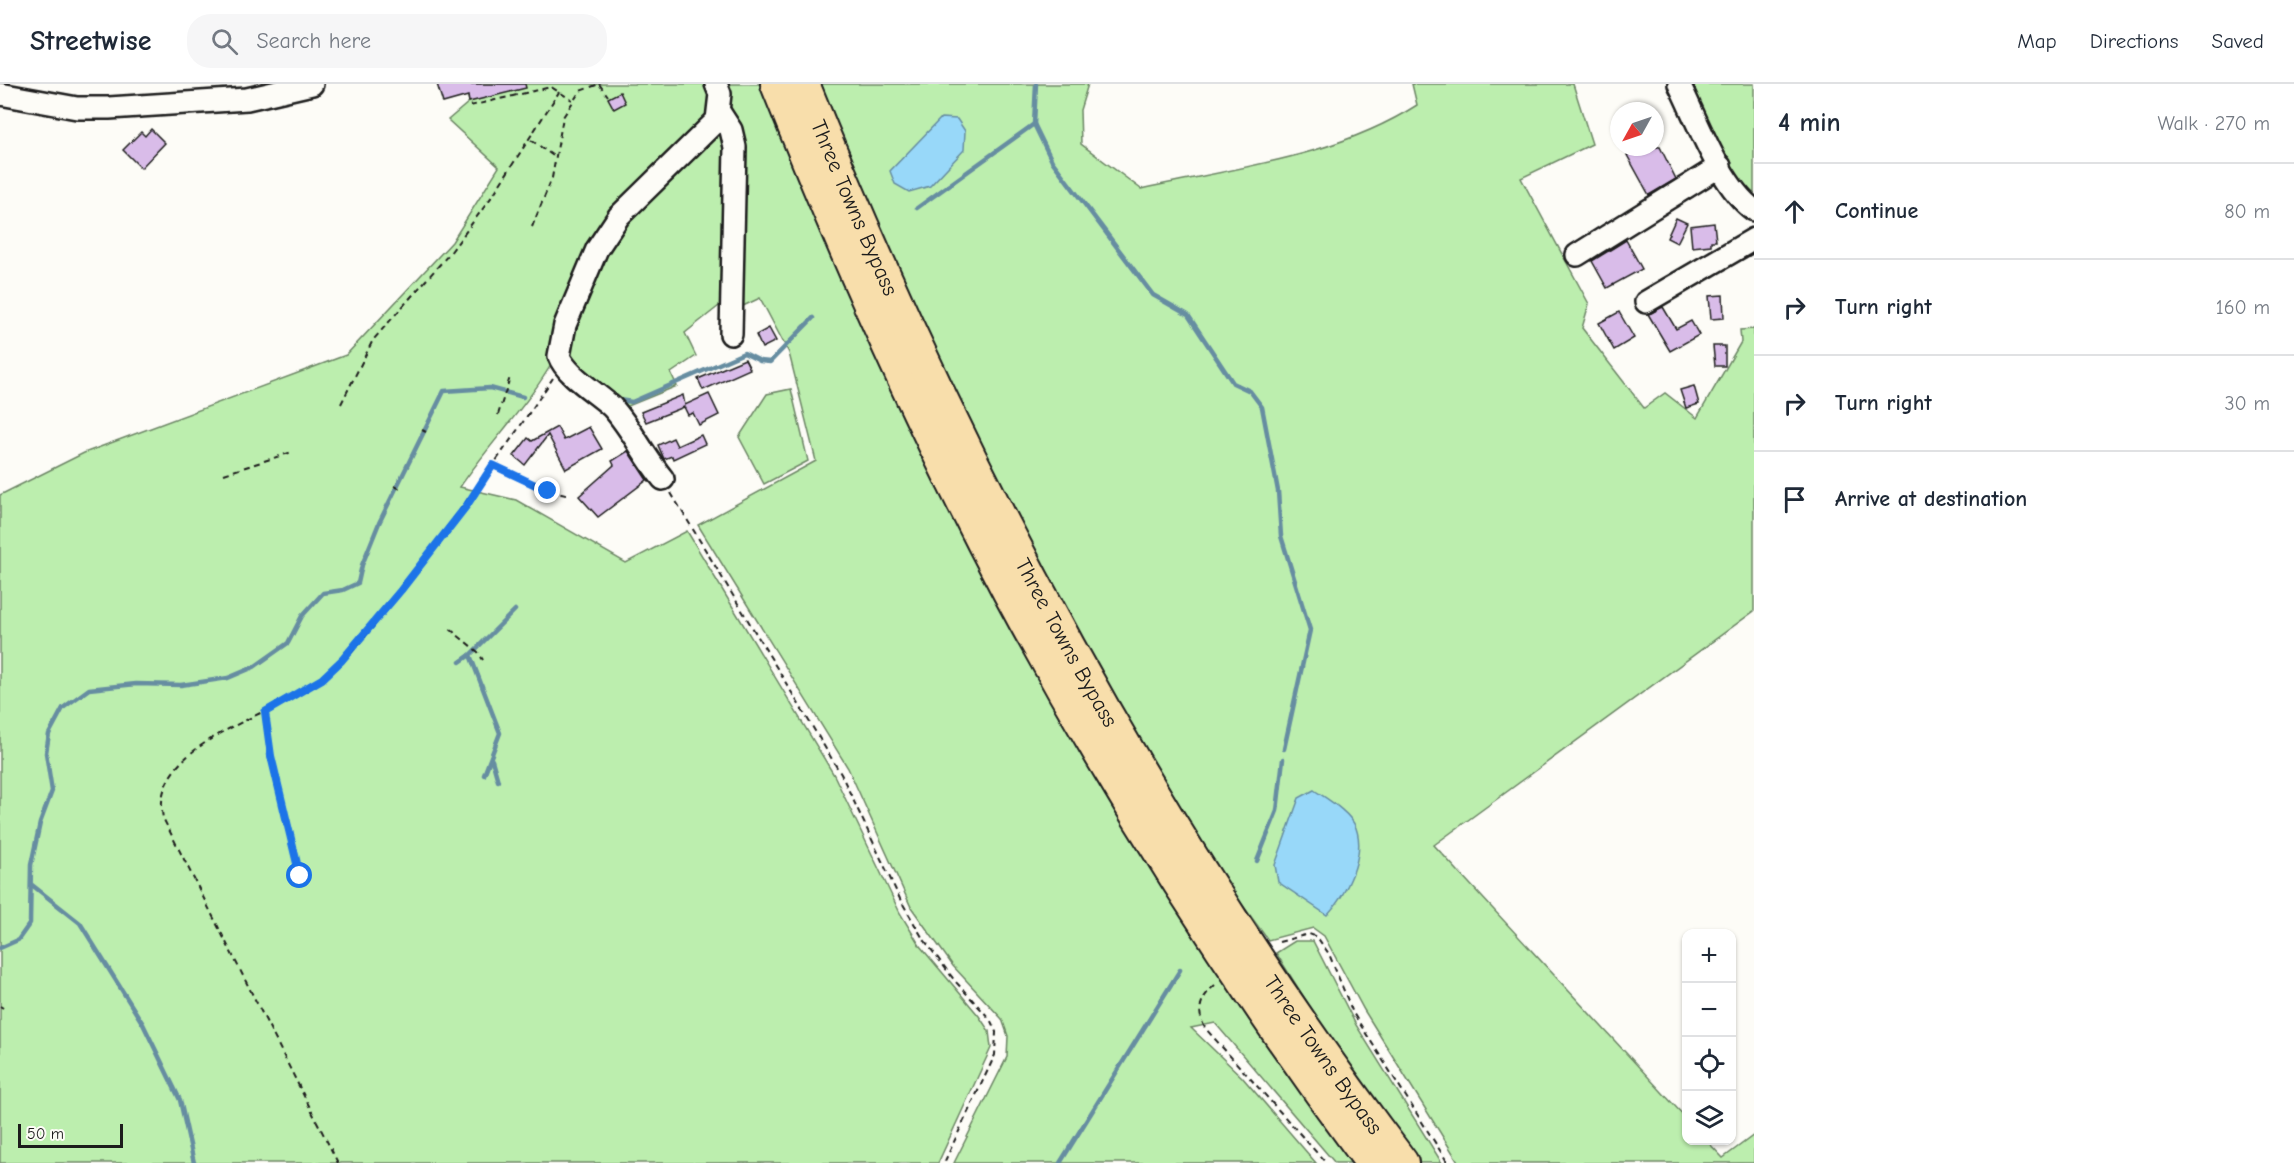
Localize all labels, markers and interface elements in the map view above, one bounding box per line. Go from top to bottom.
search box [187,14,607,68]
text: Streetwise [30,25,151,57]
icon: search [208,25,241,58]
text: Search here [256,28,371,54]
text: Map [2017,29,2057,53]
text: Directions [2090,29,2179,53]
text: Saved [2212,29,2264,53]
north arrow [1610,102,1664,156]
text: 4 min [1778,108,1841,138]
text: Walk · 270 m [2157,112,2270,135]
street label: Three Towns Bypass [805,116,904,300]
icon: ahead [1778,195,1811,228]
text: Continue [1835,198,1918,224]
text: 80 m [2224,200,2270,223]
icon: right [1778,291,1811,324]
text: Turn right [1835,294,1932,320]
text: 160 m [2216,296,2270,319]
icon: right [1778,387,1811,420]
text: Turn right [1835,390,1932,416]
text: 30 m [2224,392,2270,415]
route end [534,477,560,503]
icon: arrive [1778,483,1811,516]
text: Arrive at destination [1835,486,2027,512]
street label: Three Towns Bypass [1009,554,1123,732]
route start [286,862,312,888]
map controls [1682,929,1736,1145]
button: + [1682,929,1736,983]
street label: Three Towns Bypass [1258,971,1388,1140]
button: − [1682,983,1736,1037]
button: locate [1682,1037,1736,1091]
button: layers [1682,1091,1736,1145]
scale bar [18,1121,123,1148]
text: 50 m [27,1125,64,1143]

